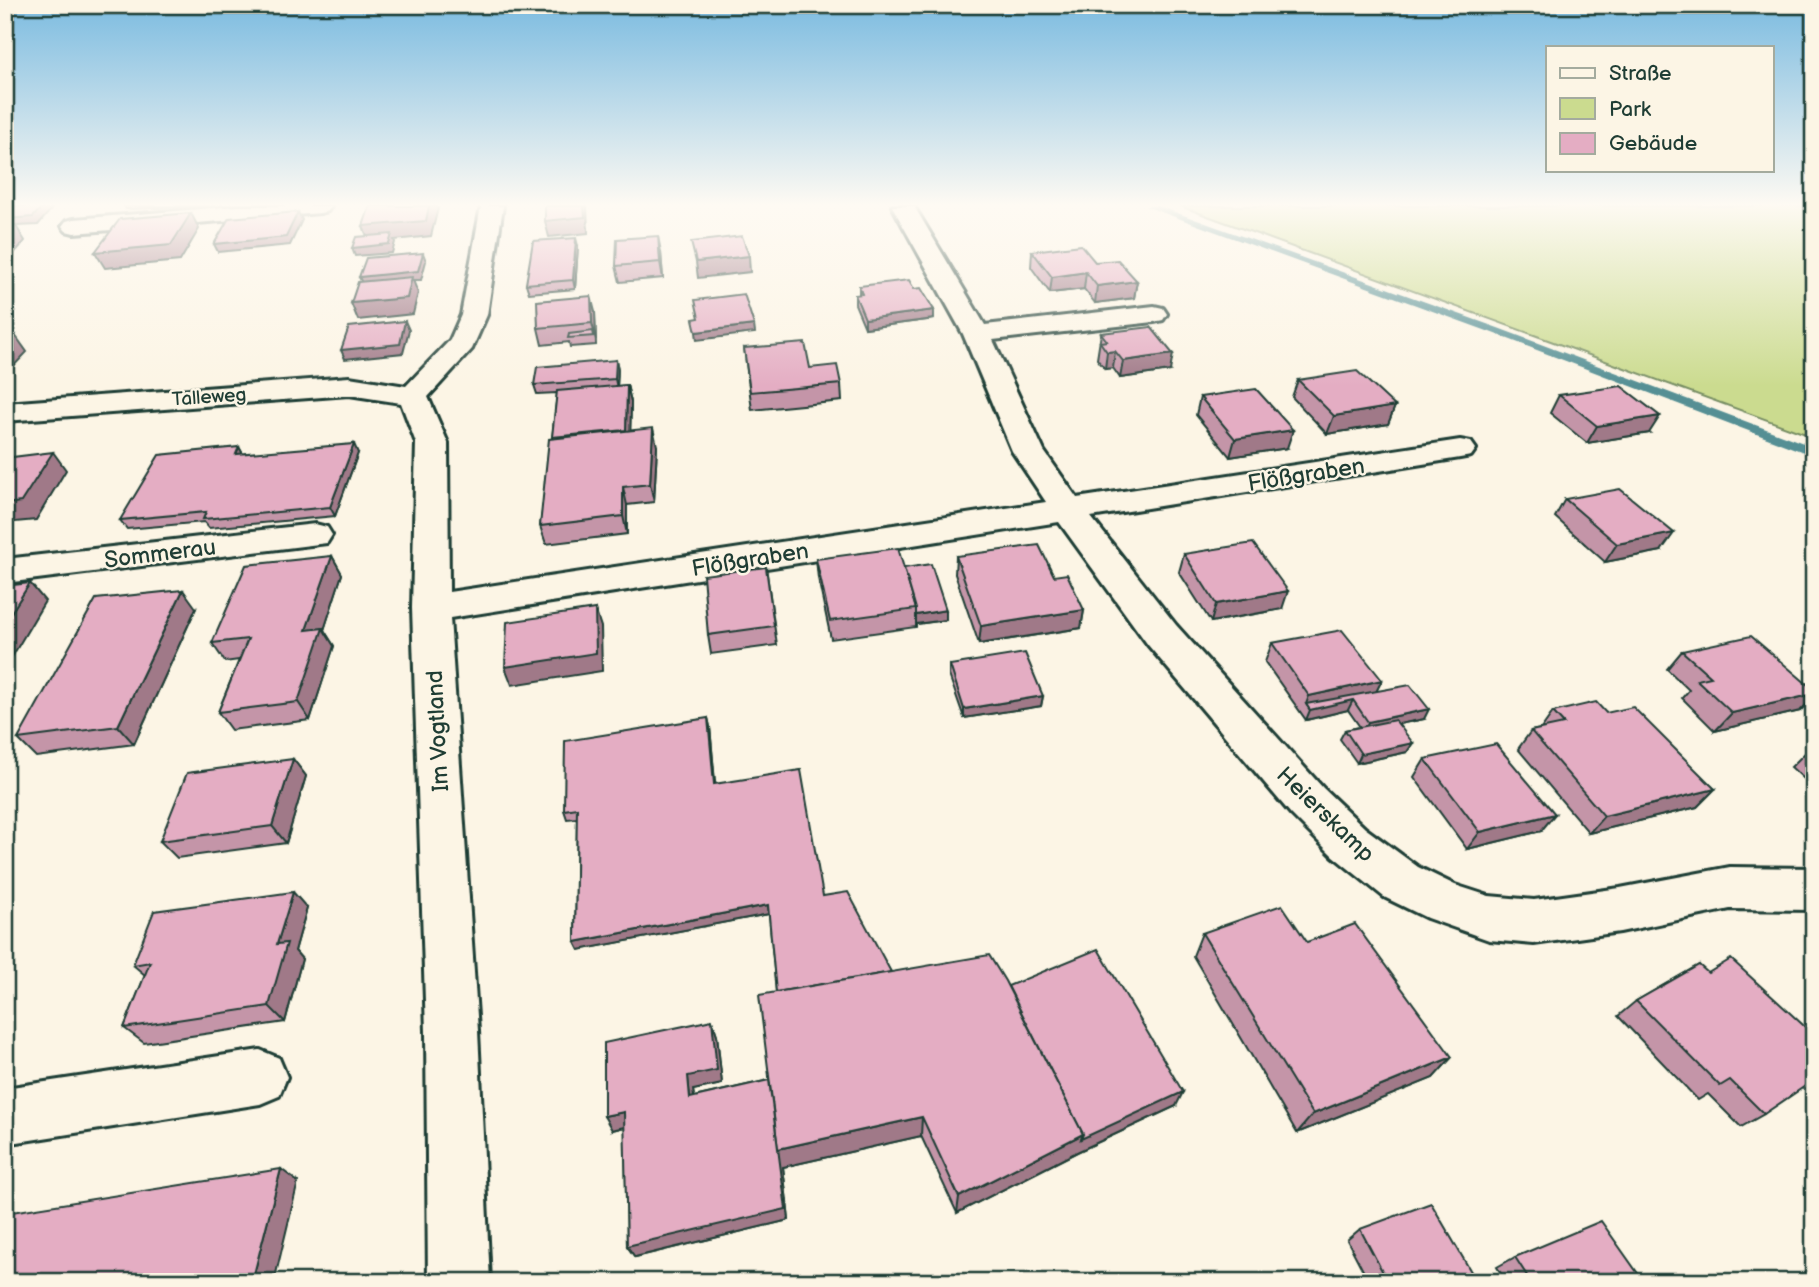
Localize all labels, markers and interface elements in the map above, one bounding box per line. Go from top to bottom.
legend [1546,46,1773,172]
text: Straße [1609,61,1671,86]
text: Park [1609,97,1652,122]
text: Gebäude [1609,131,1697,156]
street label: Talleweg [171,383,247,412]
street label: Flößgraben [1246,452,1367,498]
street label: Sommerau [103,533,218,575]
street label: Flößgraben [690,537,811,583]
street label: Im Vogtland [421,669,455,792]
street label: Heierskamp [1270,761,1380,868]

